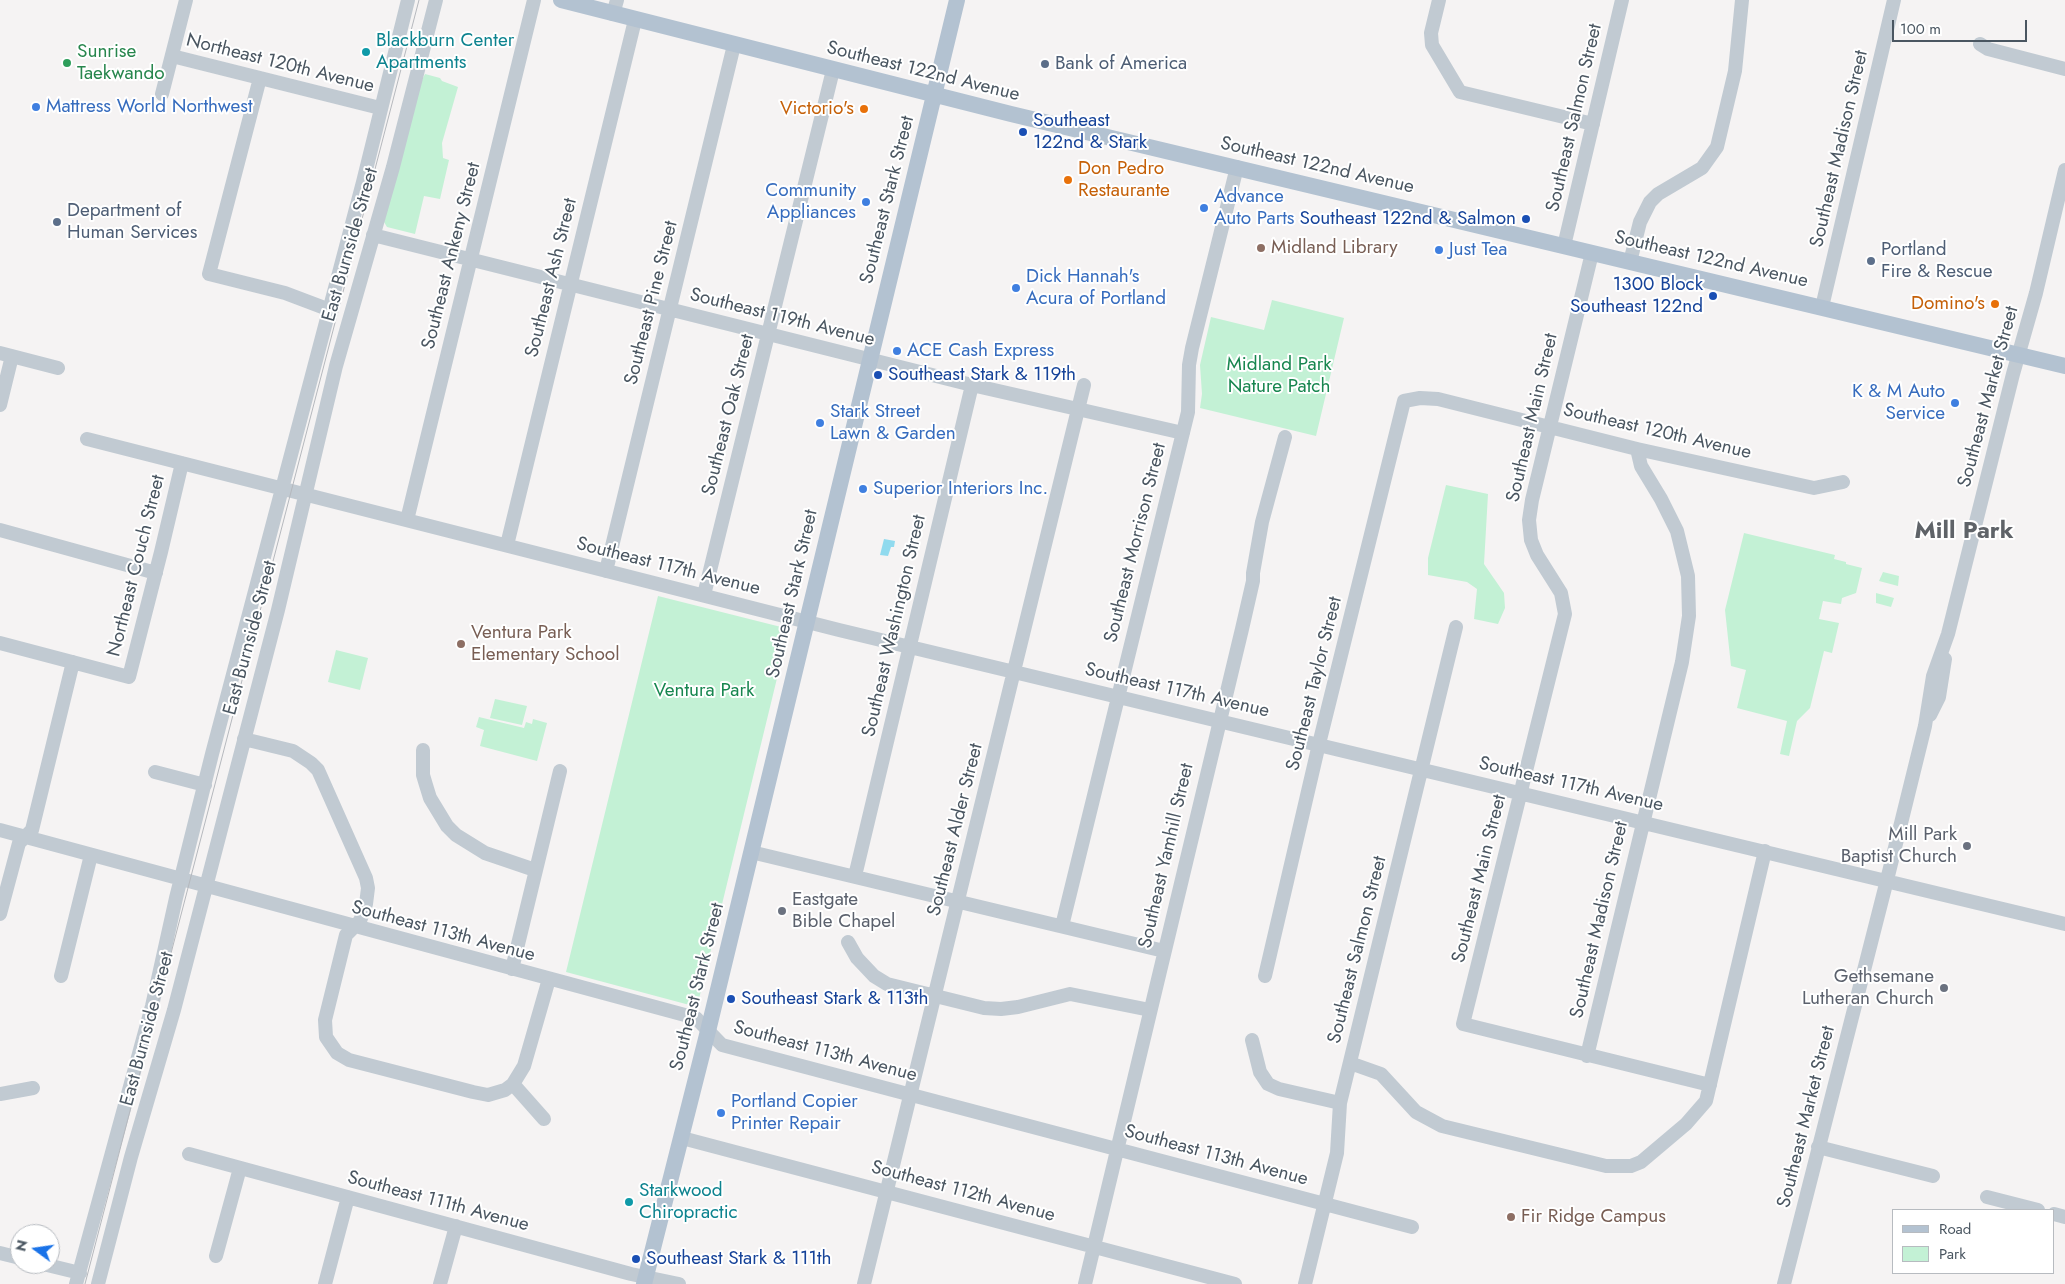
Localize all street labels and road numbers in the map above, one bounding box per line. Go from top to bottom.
street label: Southeast Salmon Street [1542,22,1608,214]
street label: Northeast 120th Avenue [184,30,376,98]
street label: Southeast 122nd Avenue [824,37,1022,107]
street label: Southeast Madison Street [1806,48,1874,250]
street label: Southeast Stark Street [856,114,920,286]
street label: Southeast 122nd Avenue [1218,133,1416,199]
street label: Southeast Ankeny Street [418,160,486,352]
street label: East Burnside Street [318,166,384,324]
street label: Southeast Ash Street [521,196,583,360]
street label: Southeast Pine Street [621,219,683,387]
street label: Southeast 122nd Avenue [1612,227,1810,293]
street label: Southeast 119th Avenue [687,284,877,352]
street label: Southeast Market Street [1954,304,2024,490]
street label: Southeast Main Street [1502,331,1564,505]
street label: Southeast Oak Street [698,332,760,498]
street label: Southeast 120th Avenue [1561,399,1753,465]
street label: Southeast Morrison Street [1100,441,1172,645]
street label: Northeast Couch Street [103,473,171,659]
street label: Southeast Stark Street [763,508,823,680]
street label: Southeast Washington Street [858,513,932,739]
street label: Southeast 117th Avenue [574,533,762,601]
street label: East Burnside Street [219,558,283,718]
street label: Southeast Taylor Street [1282,595,1348,773]
street label: Southeast 117th Avenue [1083,659,1271,723]
street label: Southeast Alder Street [924,741,988,919]
street label: Southeast 117th Avenue [1477,753,1665,817]
street label: Southeast Yamhill Street [1135,761,1199,951]
street label: Southeast Main Street [1448,792,1512,966]
street label: Southeast Madison Street [1566,819,1634,1021]
street label: Southeast Salmon Street [1324,854,1392,1046]
street label: Southeast 113th Avenue [349,897,537,967]
street label: Southeast Stark Street [666,901,730,1073]
street label: East Burnside Street [116,949,180,1109]
street label: Southeast 113th Avenue [731,1017,919,1087]
street label: Southeast Market Street [1773,1024,1841,1210]
street label: Southeast 113th Avenue [1122,1121,1310,1191]
street label: Southeast 112th Avenue [869,1156,1057,1228]
street label: Southeast 111th Avenue [345,1167,531,1237]

